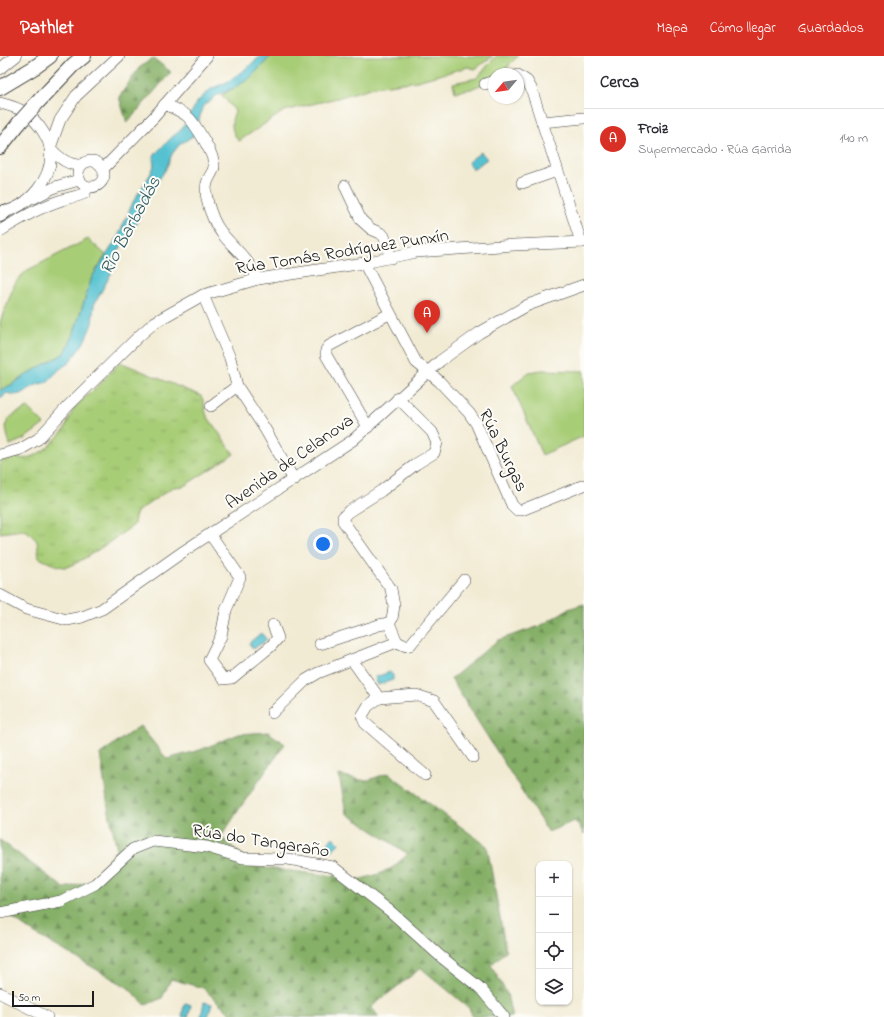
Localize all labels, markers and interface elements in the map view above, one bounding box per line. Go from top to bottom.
text: Pathlet [20,15,74,42]
text: Mapa [657,18,688,39]
text: Cómo llegar [710,18,776,39]
text: Guardados [798,18,864,39]
north arrow [488,68,524,104]
text: Cerca [600,70,639,95]
text: Froiz [638,118,668,140]
text: A [609,129,617,148]
text: 140 m [840,129,868,148]
text: Supermercado · Rúa Garrida [638,140,792,159]
water label: Rio Barbadás [94,172,169,280]
street label: Rúa Tomás Rodríguez Punxín [234,223,451,284]
pin: A [414,300,440,333]
street label: Rúa Burgas [470,405,533,497]
street label: Avenida de Celanova [221,409,360,517]
your location [313,534,333,554]
street label: Rúa do Tangaraño [190,818,331,867]
map controls [536,861,572,1005]
button: + [536,861,572,897]
button: − [536,897,572,933]
button: locate [536,933,572,969]
button: layers [536,969,572,1005]
scale bar [12,989,94,1008]
text: 50 m [18,990,40,1006]

